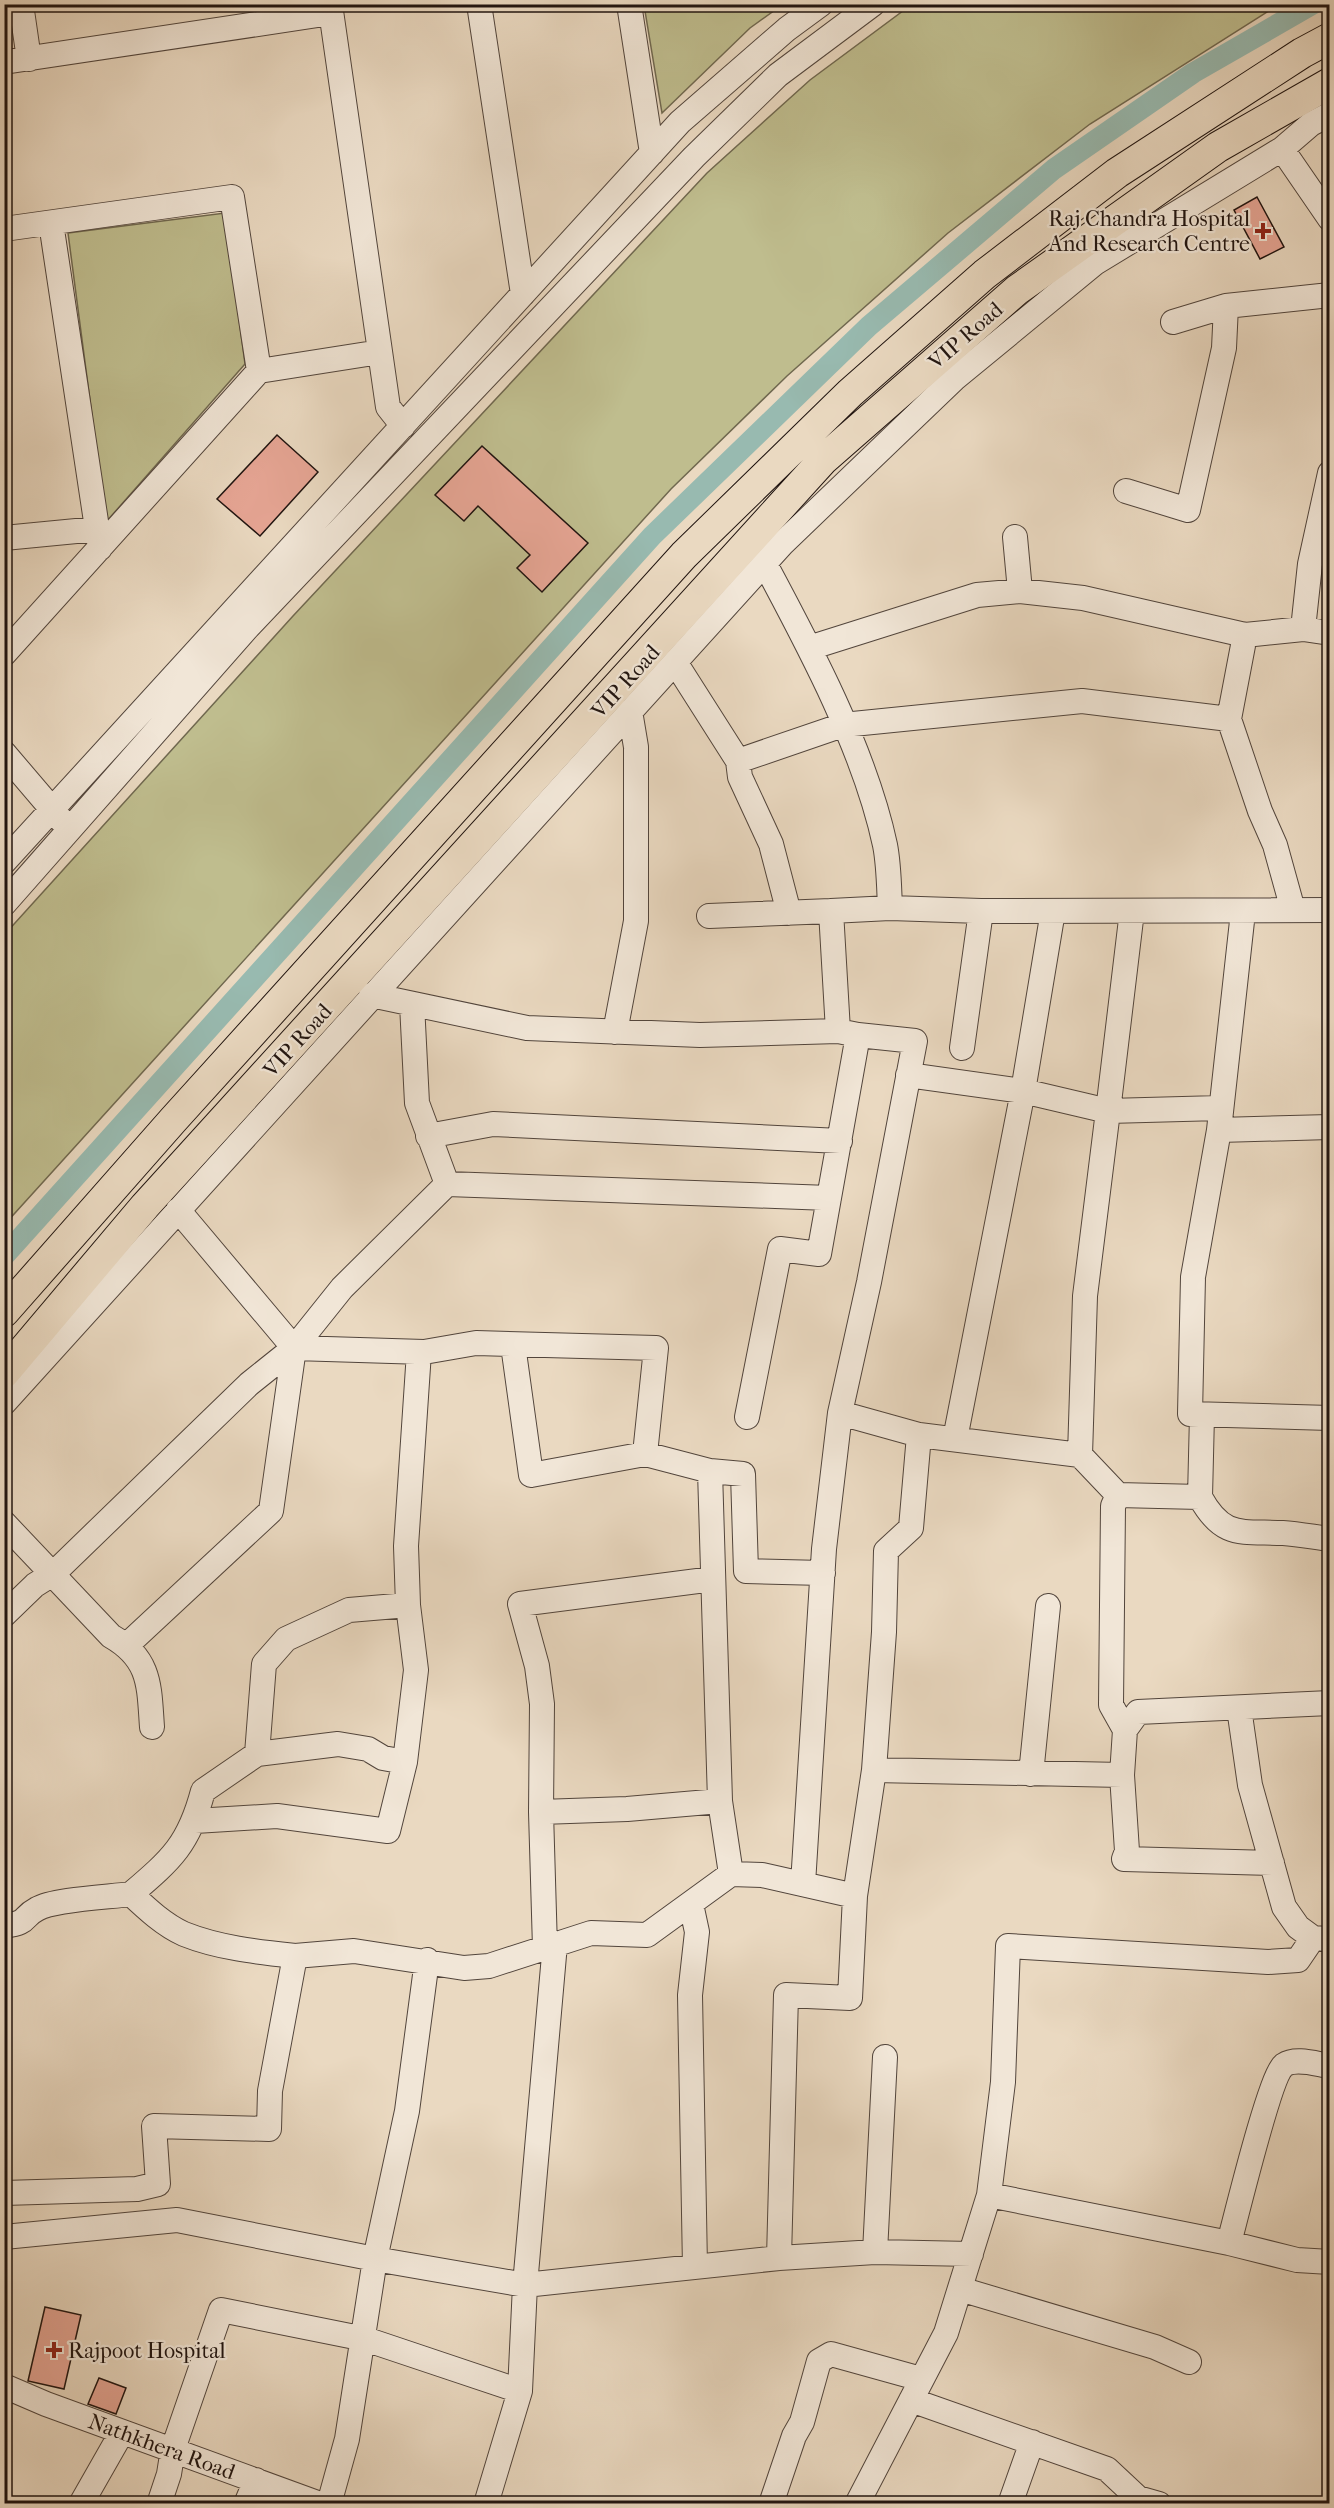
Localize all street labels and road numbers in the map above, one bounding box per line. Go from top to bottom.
street label: VIP Road [922,296,1009,376]
street label: VIP Road [585,639,666,725]
street label: VIP Road [257,998,338,1084]
street label: Nathkhera Road [85,2408,240,2486]

